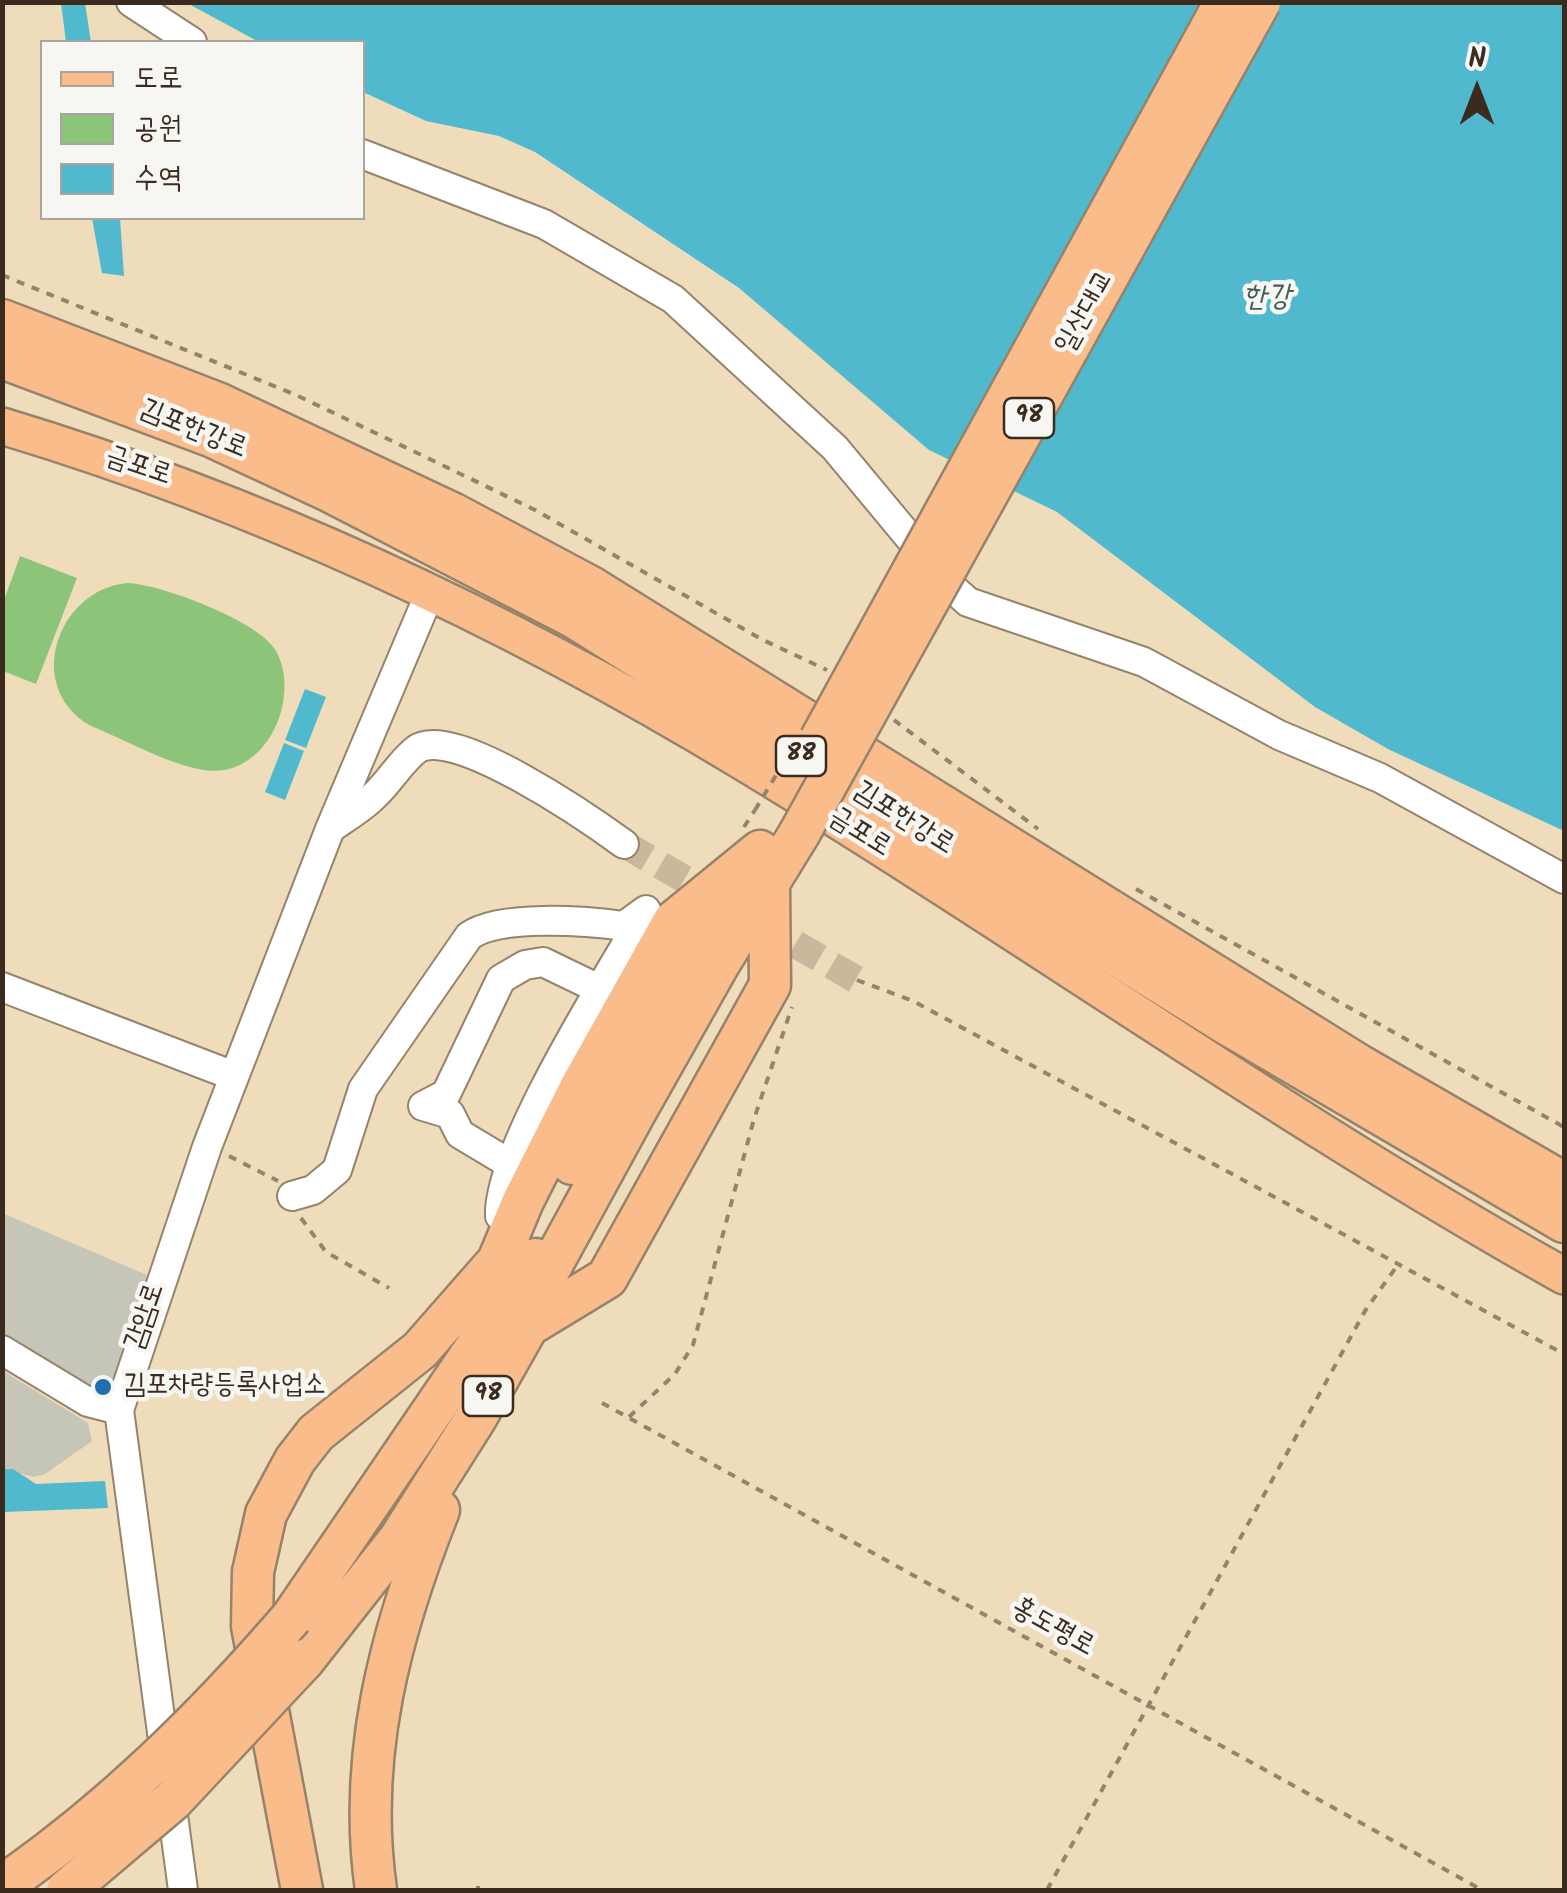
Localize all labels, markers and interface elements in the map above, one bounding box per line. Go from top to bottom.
text: N [1468,37,1486,82]
legend [40,40,365,220]
north arrow [1427,40,1527,140]
text: 도로 [134,55,182,103]
text: 공원 [134,105,182,153]
text: 수역 [134,155,182,203]
street label: 일산대교 [1050,265,1124,361]
water label: 한강 [1243,282,1291,318]
street label: 김포한강로 [134,394,252,468]
road number: 98 [1004,398,1054,438]
street label: 금포로 [101,441,175,495]
road number: 88 [776,736,826,776]
street label: 김포한강로 [846,776,960,864]
street label: 금포로 [821,802,897,866]
street label: 감암로 [120,1280,174,1354]
place label: 김포차량등록사업소 [123,1370,326,1404]
marker: 김포차량등록사업소 [92,1376,114,1398]
road number: 98 [463,1376,513,1416]
street label: 홍도평로 [1004,1592,1100,1666]

